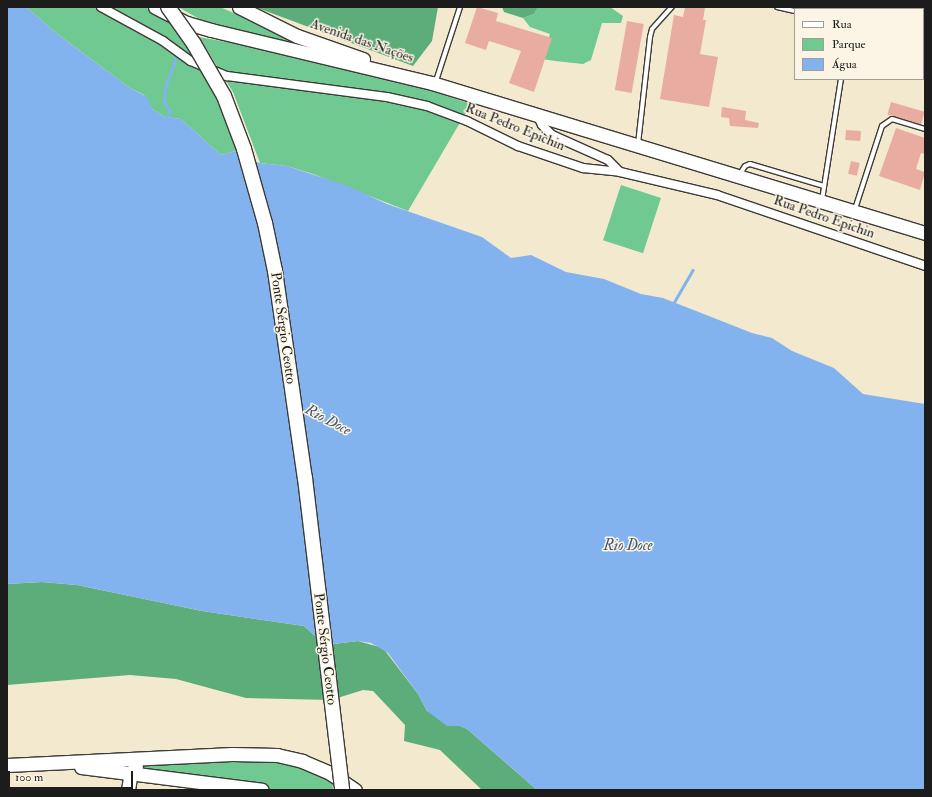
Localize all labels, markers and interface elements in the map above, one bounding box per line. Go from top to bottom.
legend [794,8,924,80]
street label: Avenida das Nações [308,15,416,67]
text: Rua [832,17,852,32]
text: Parque [832,37,866,52]
text: Água [832,57,857,72]
street label: Rua Pedro Epichin [463,99,567,155]
street label: Rua Pedro Epichin [771,192,877,242]
street label: Ponte Sérgio Ceotto [267,271,299,385]
water label: Rio Doce [302,401,354,439]
water label: Rio Doce [603,537,653,555]
street label: Ponte Sérgio Ceotto [310,592,340,706]
scale bar [10,763,135,789]
text: 100 m [15,770,43,785]

